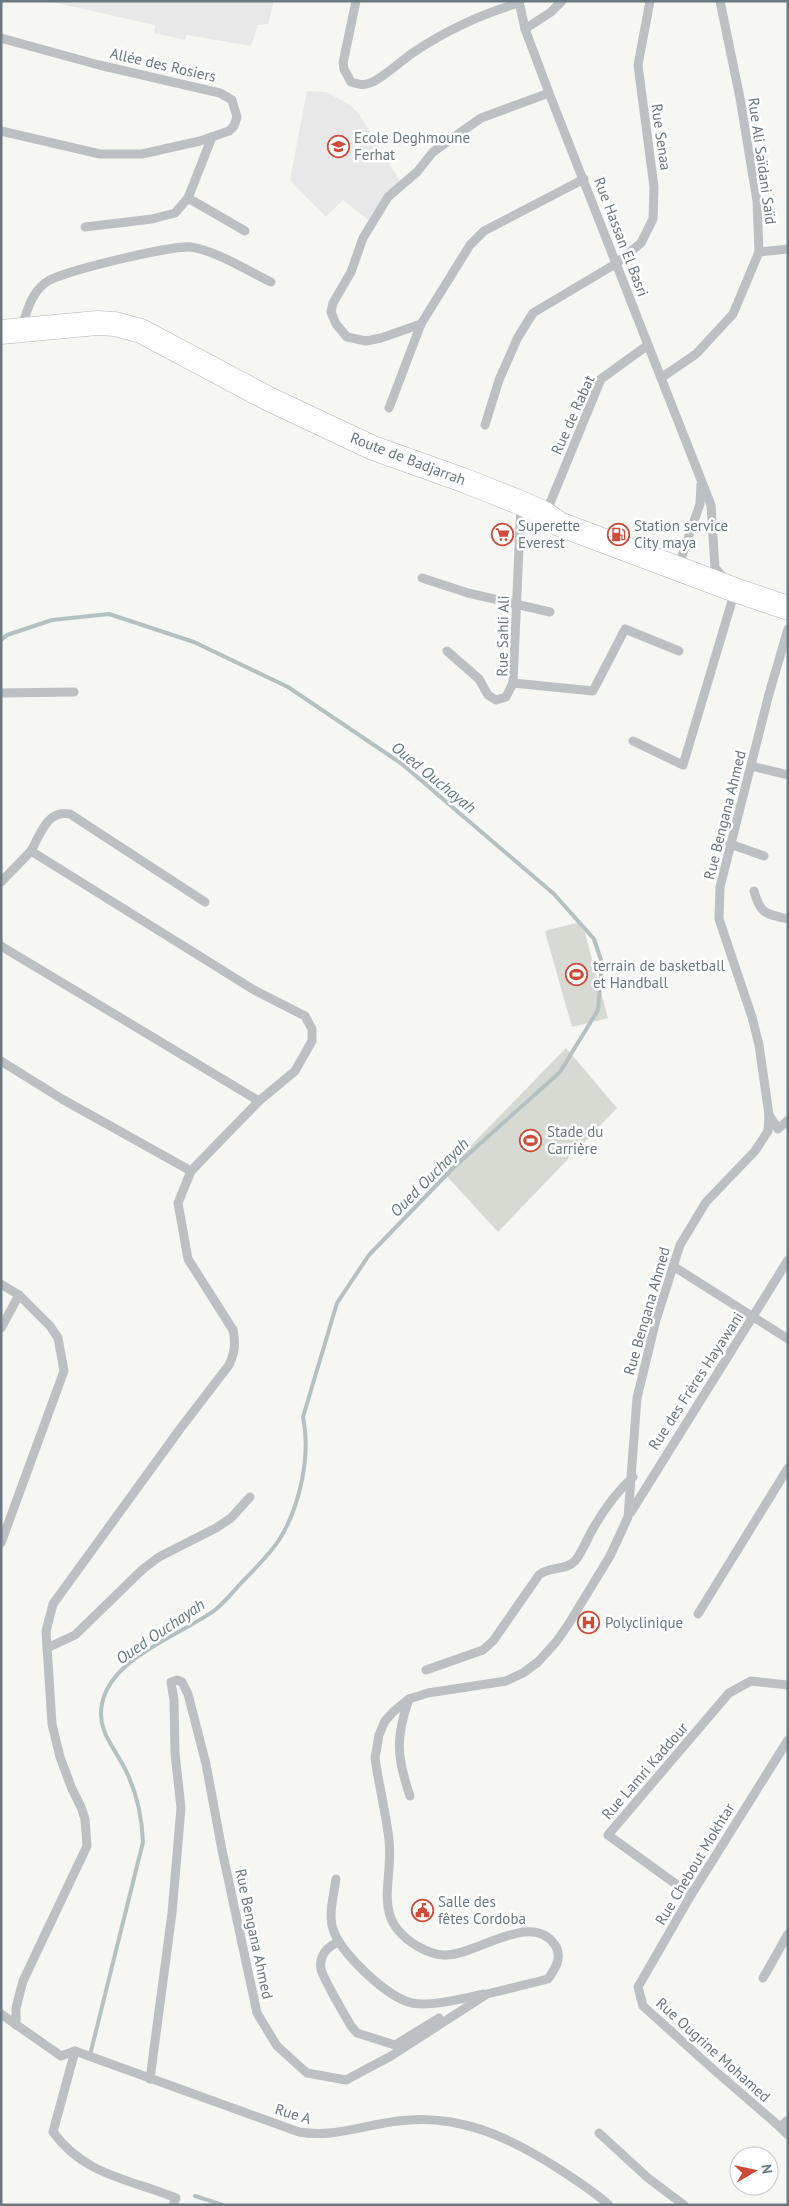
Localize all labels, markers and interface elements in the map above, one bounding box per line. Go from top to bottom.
street label: Allée des Rosiers [108,43,218,86]
street label: Rue Ali Saïdani Saïd [744,96,781,226]
street label: Rue Senaa [647,102,676,172]
place label: Ecole Deghmoune Ferhat [354,128,470,164]
school or university icon: Ecole Deghmoune Ferhat [326,135,350,159]
street label: Rue Hassan El Basri [590,174,653,299]
street label: Rue de Rabat [547,372,599,458]
street label: Route de Badjarrah [348,428,469,489]
place label: Superette Everest [518,516,580,552]
place label: Station service City maya [634,516,728,552]
supermarket icon: Superette Everest [490,523,514,547]
fuel station icon: Station service City maya [606,523,630,547]
street label: Rue Sahli Ali [492,595,513,677]
water label: Oued Ouchayah [388,737,480,817]
street label: Rue Bengana Ahmed [699,748,750,882]
place label: terrain de basketball et Handball [593,956,726,992]
sports icon: terrain de basketball et Handball [565,963,589,987]
place label: Stade du Carrière [547,1122,603,1158]
sports icon: Stade du Carrière [519,1129,543,1153]
water label: Oued Ouchayah [386,1134,472,1220]
street label: Rue Bengana Ahmed [619,1245,674,1377]
street label: Rue des Frères Hayawani [644,1308,747,1453]
water label: Oued Ouchayah [112,1594,208,1668]
hospital icon: Polyclinique [577,1611,601,1635]
place label: Polyclinique [605,1613,683,1632]
street label: Rue Lamri Kaddour [597,1718,692,1823]
street label: Rue Chebout Mokhtar [651,1799,739,1928]
street label: Rue Bengana Ahmed [231,1867,278,2001]
place label: Salle des fêtes Cordoba [438,1892,526,1928]
public building icon: Salle des fêtes Cordoba [410,1899,434,1923]
street label: Rue Ougrine Mohamed [652,1993,774,2106]
street label: Rue A [273,2099,314,2128]
north arrow [729,2146,779,2196]
text: N [757,2163,776,2175]

